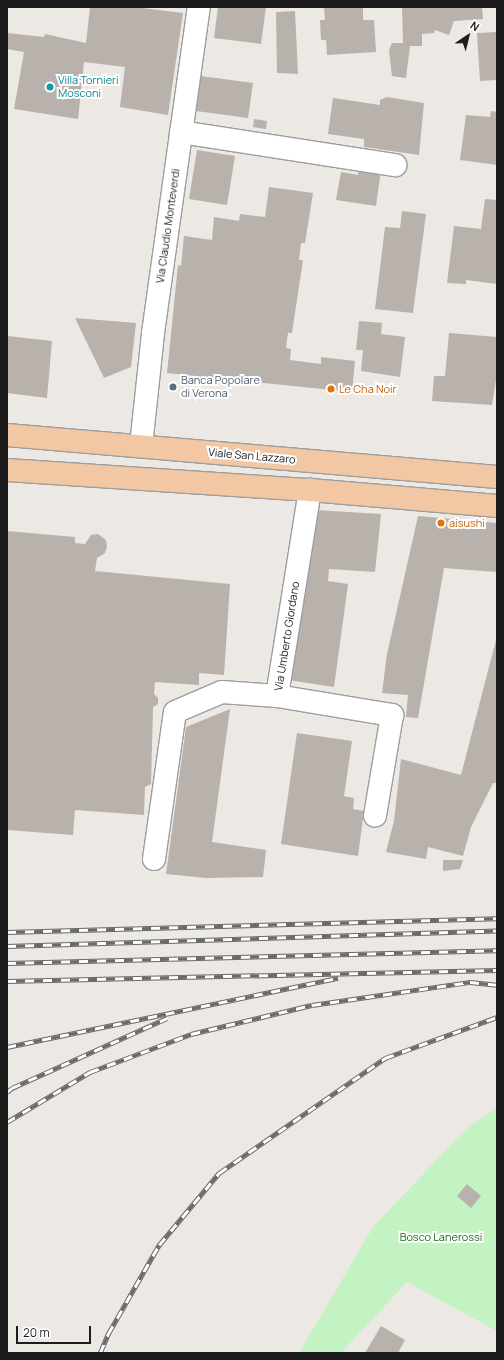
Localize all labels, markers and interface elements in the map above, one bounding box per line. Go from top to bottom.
north arrow [448,16,488,56]
text: N [468,17,483,34]
place label: Villa Tornieri Mosconi [58,74,119,100]
marker: Villa Tornieri Mosconi [45,82,55,92]
street label: Via Claudio Monteverdi [153,168,183,284]
place label: Banca Popolare di Verona [181,374,260,400]
marker: Banca Popolare di Verona [168,382,178,392]
place label: Le Cha Noir [339,382,397,396]
marker: Le Cha Noir [326,384,336,394]
street label: Viale San Lazzaro [208,446,296,466]
place label: aisushi [449,516,485,530]
marker: aisushi [436,518,446,528]
street label: Via Umberto Giordano [272,580,302,692]
park label: Bosco Lanerossi [400,1230,482,1244]
scale bar [18,1318,93,1344]
text: 20 m [23,1324,50,1341]

